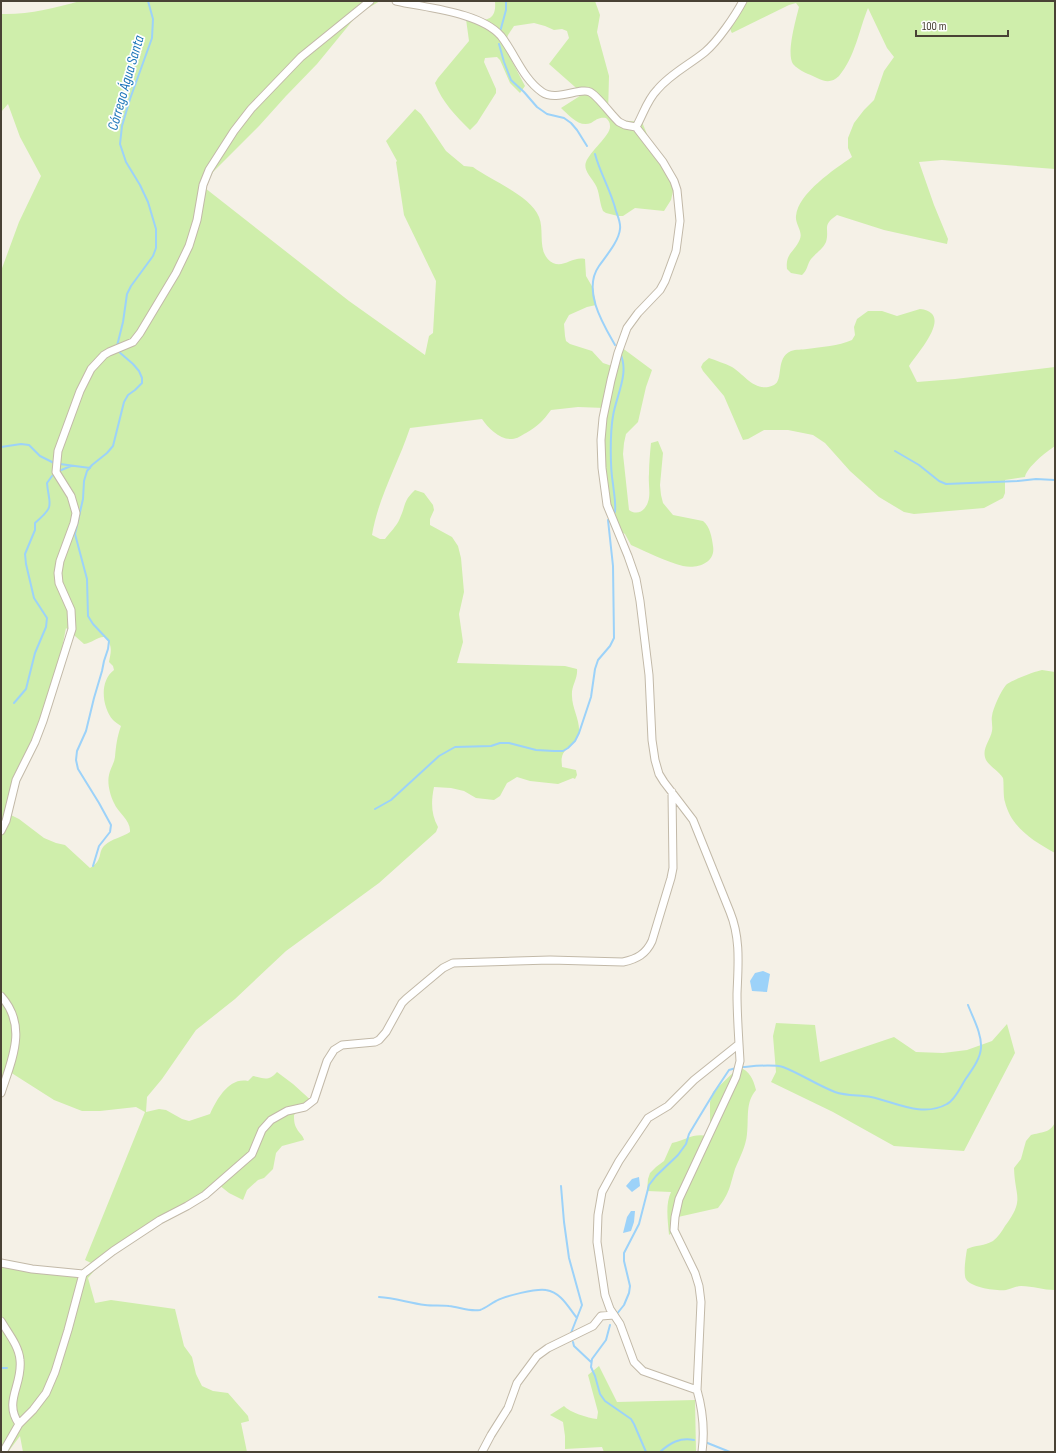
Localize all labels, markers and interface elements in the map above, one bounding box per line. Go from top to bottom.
scale bar [916,12,1008,38]
text: 100 m [922,19,947,34]
water label: Córrego Água Santa [103,33,149,133]

